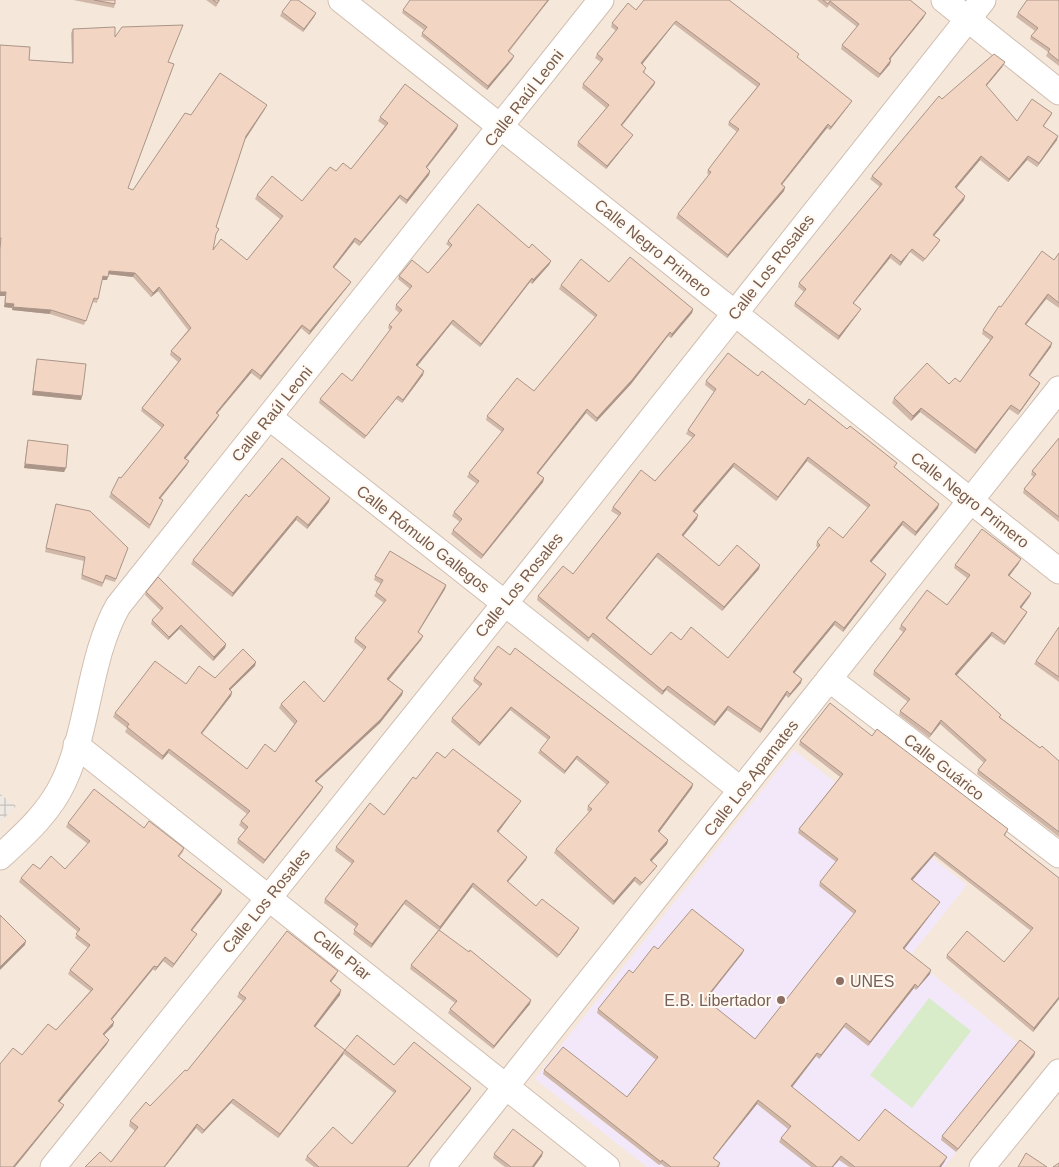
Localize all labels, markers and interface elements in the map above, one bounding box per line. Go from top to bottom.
street label: Calle Raúl Leoni [481,47,567,149]
street label: Calle Negro Primero [591,196,715,300]
street label: Calle Los Rosales [725,211,817,323]
street label: Calle Raúl Leoni [228,363,316,465]
street label: Calle Negro Primero [908,449,1032,551]
street label: Calle Rómulo Gallegos [353,482,493,596]
street label: Calle Los Rosales [472,530,566,640]
street label: Calle Los Apamates [700,717,802,839]
street label: Calle Guárico [901,730,988,804]
street label: Calle Los Rosales [219,846,313,956]
street label: Calle Piar [310,927,375,984]
place label: UNES [850,973,894,990]
marker: UNES [834,975,846,987]
place label: E.B. Libertador [664,992,772,1009]
marker: E.B. Libertador [775,994,787,1006]

